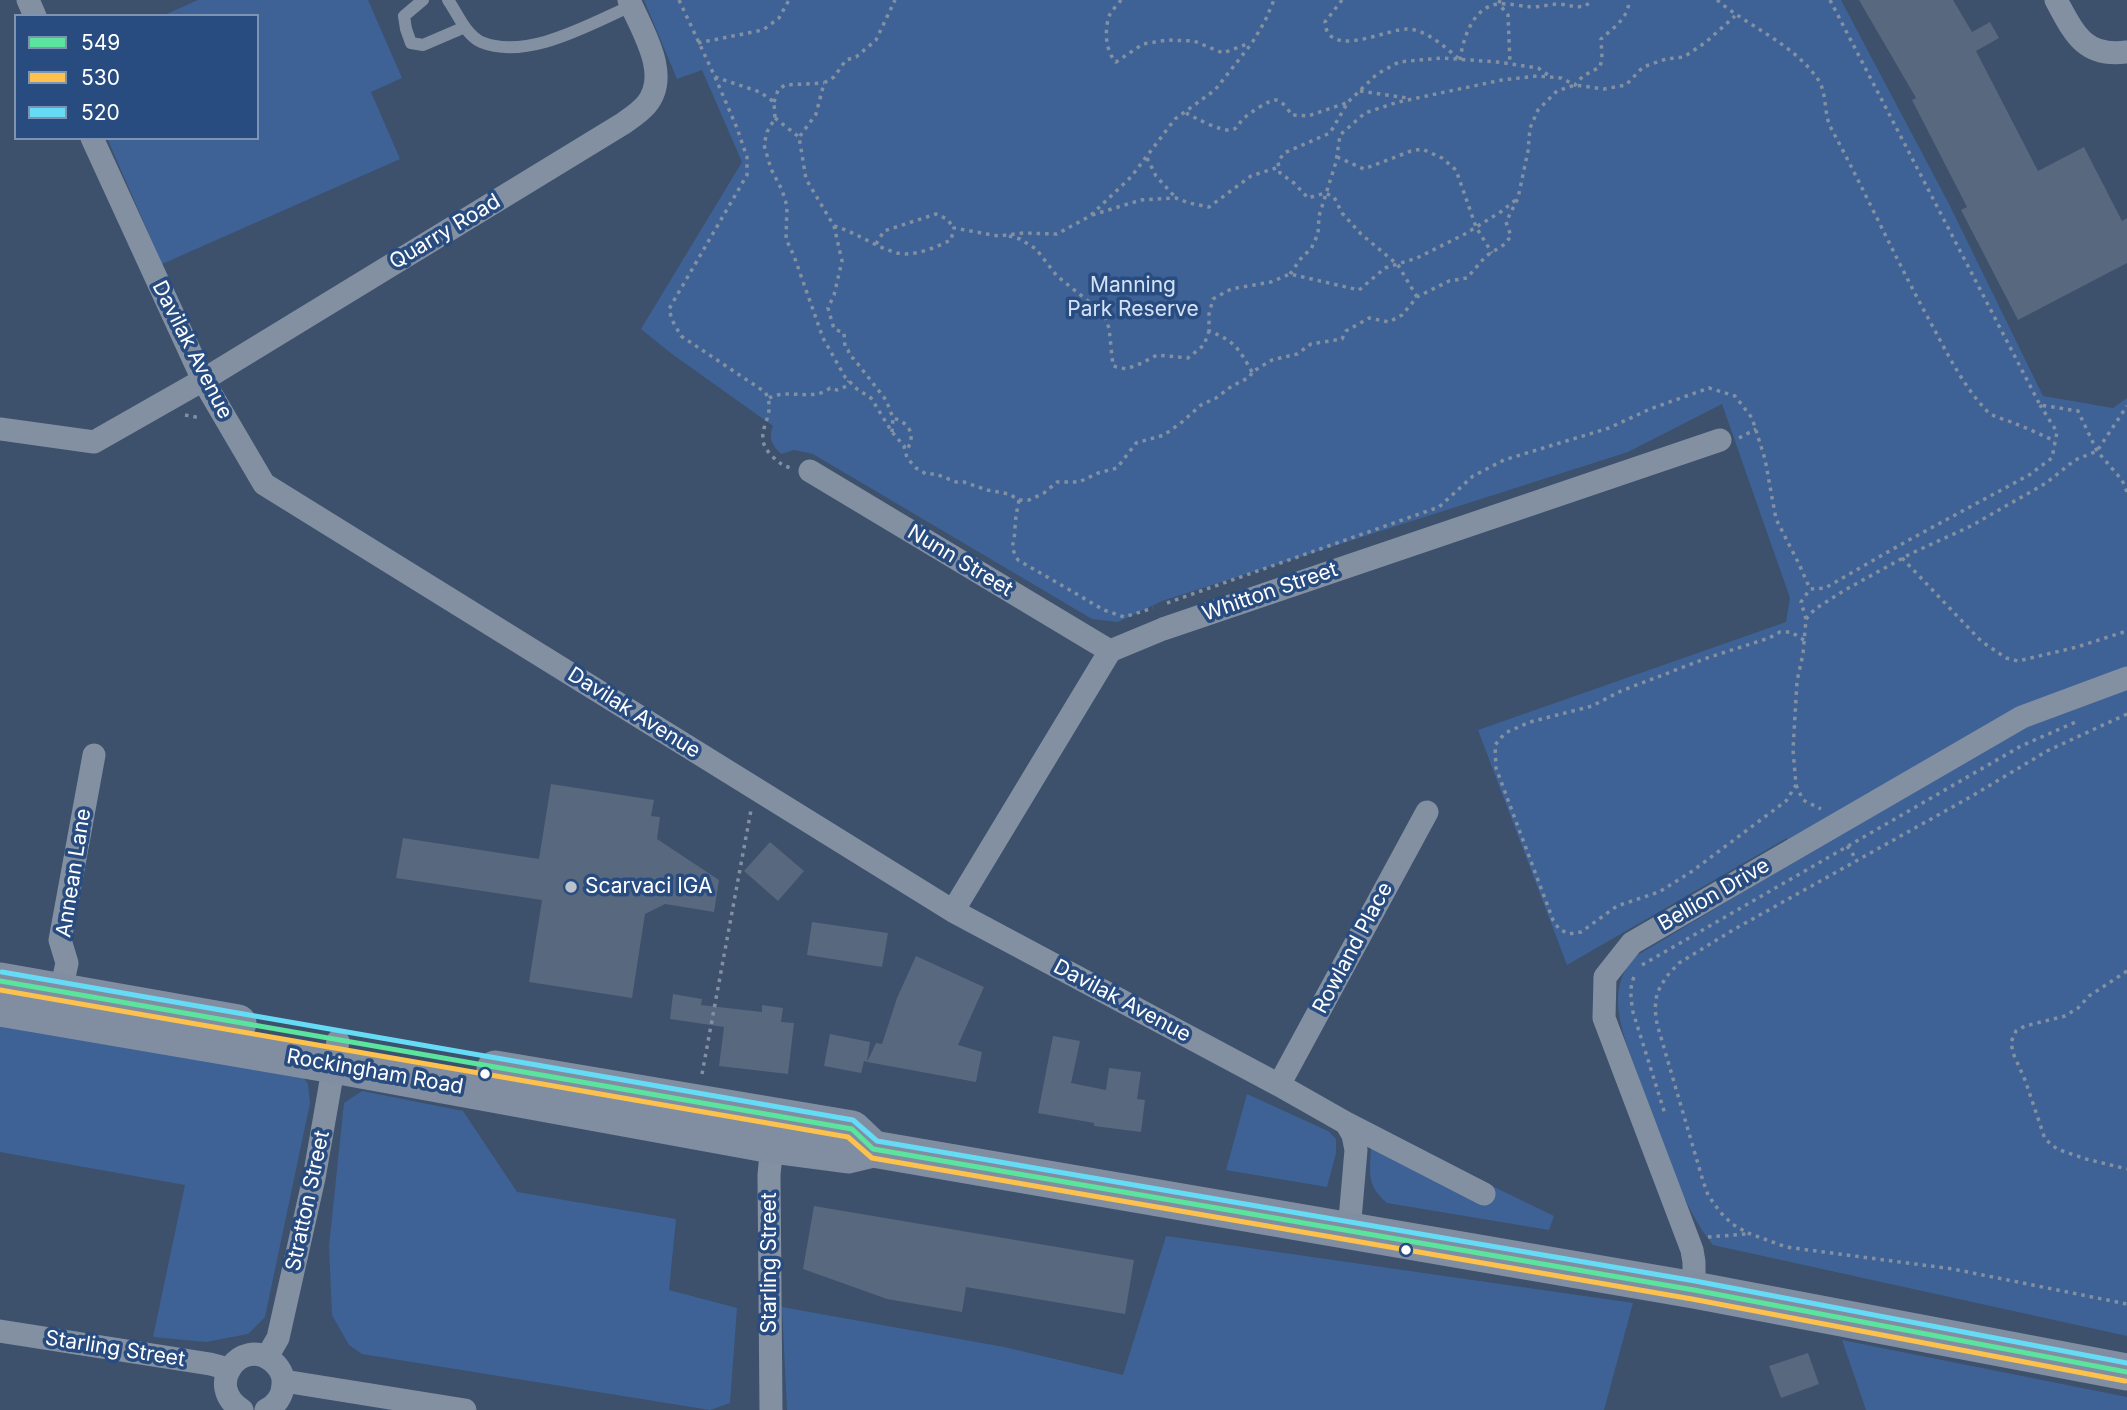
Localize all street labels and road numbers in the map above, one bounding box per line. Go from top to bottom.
street label: Quarry Road [385,189,505,275]
street label: Davilak Avenue [146,277,238,423]
street label: Nunn Street [903,520,1017,602]
street label: Whitton Street [1199,557,1341,627]
street label: Davilak Avenue [563,662,705,764]
street label: Annean Lane [51,807,97,939]
street label: Bellion Drive [1654,853,1774,937]
street label: Rowland Place [1308,878,1398,1018]
street label: Davilak Avenue [1049,954,1195,1048]
street label: Rockingham Road [285,1044,465,1100]
street label: Stratton Street [281,1128,335,1274]
street label: Starling Street [757,1192,783,1334]
street label: Starling Street [43,1326,187,1372]

